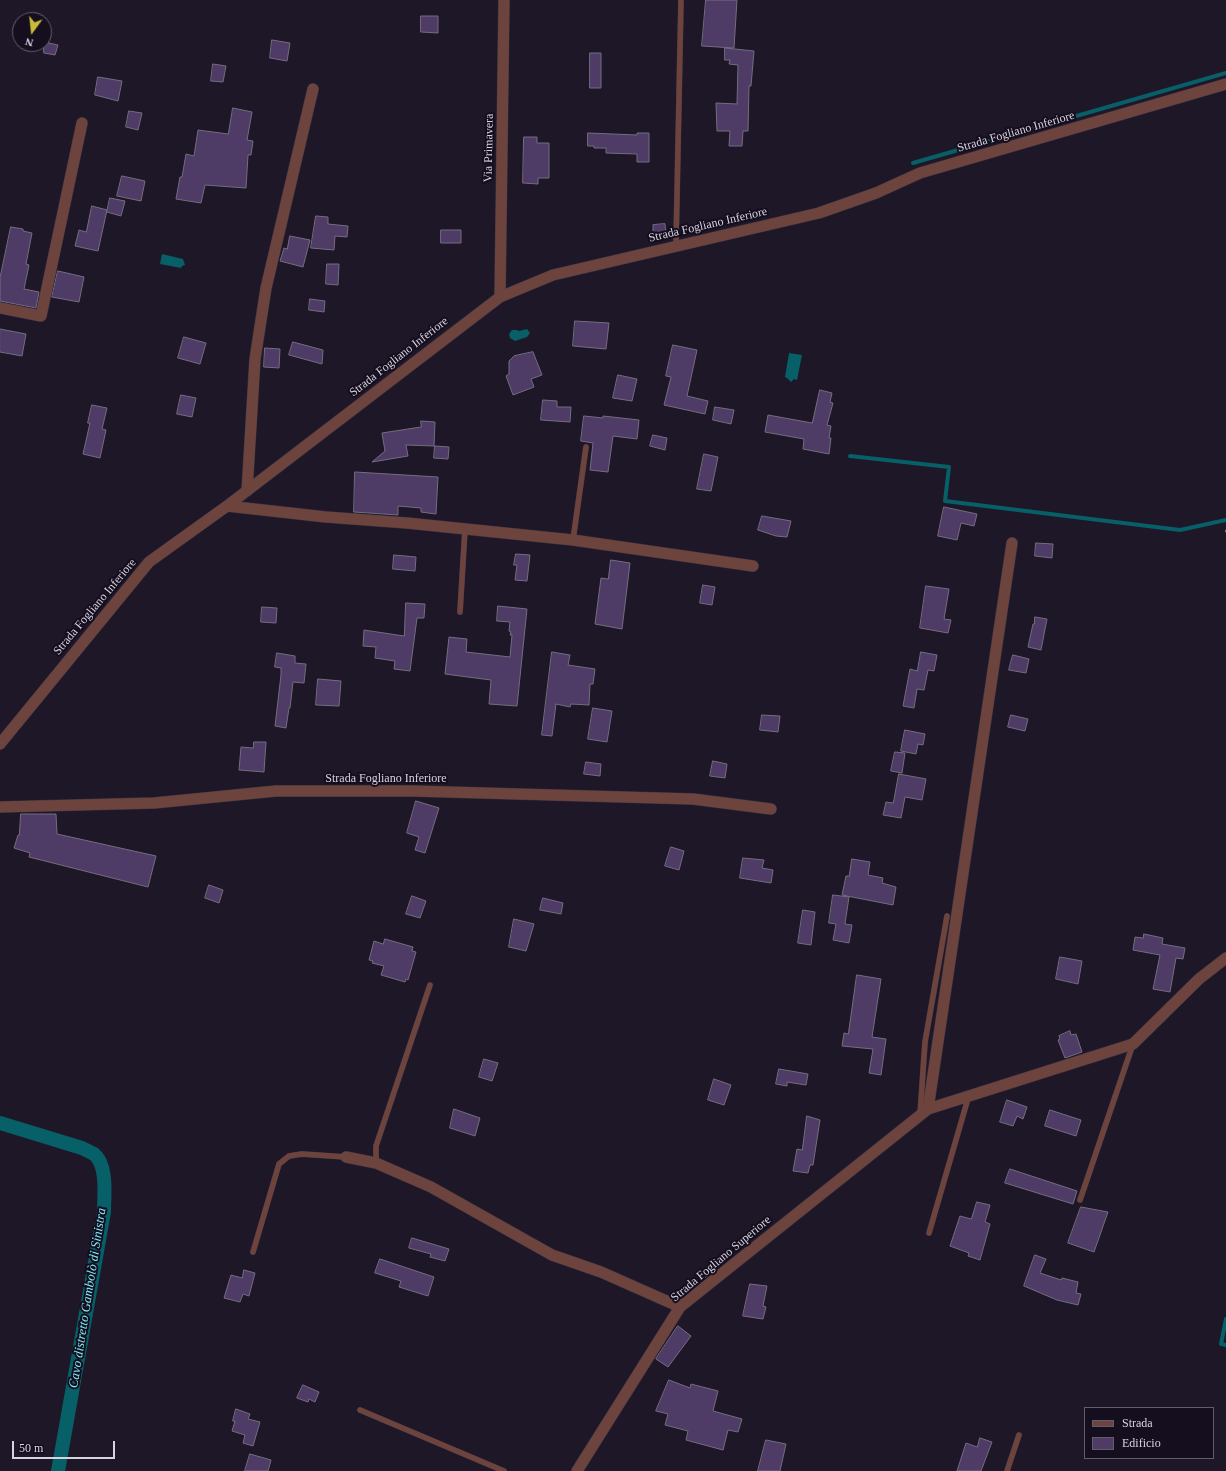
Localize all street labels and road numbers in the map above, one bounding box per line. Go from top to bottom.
street label: Strada Fogliano Inferiore [956,108,1076,156]
street label: Via Primavera [481,113,497,183]
street label: Strada Fogliano Inferiore [647,204,769,246]
street label: Strada Fogliano Inferiore [347,314,451,400]
street label: Strada Fogliano Inferiore [51,556,139,658]
street label: Strada Fogliano Inferiore [325,772,447,786]
street label: Strada Fogliano Superiore [668,1213,774,1305]

